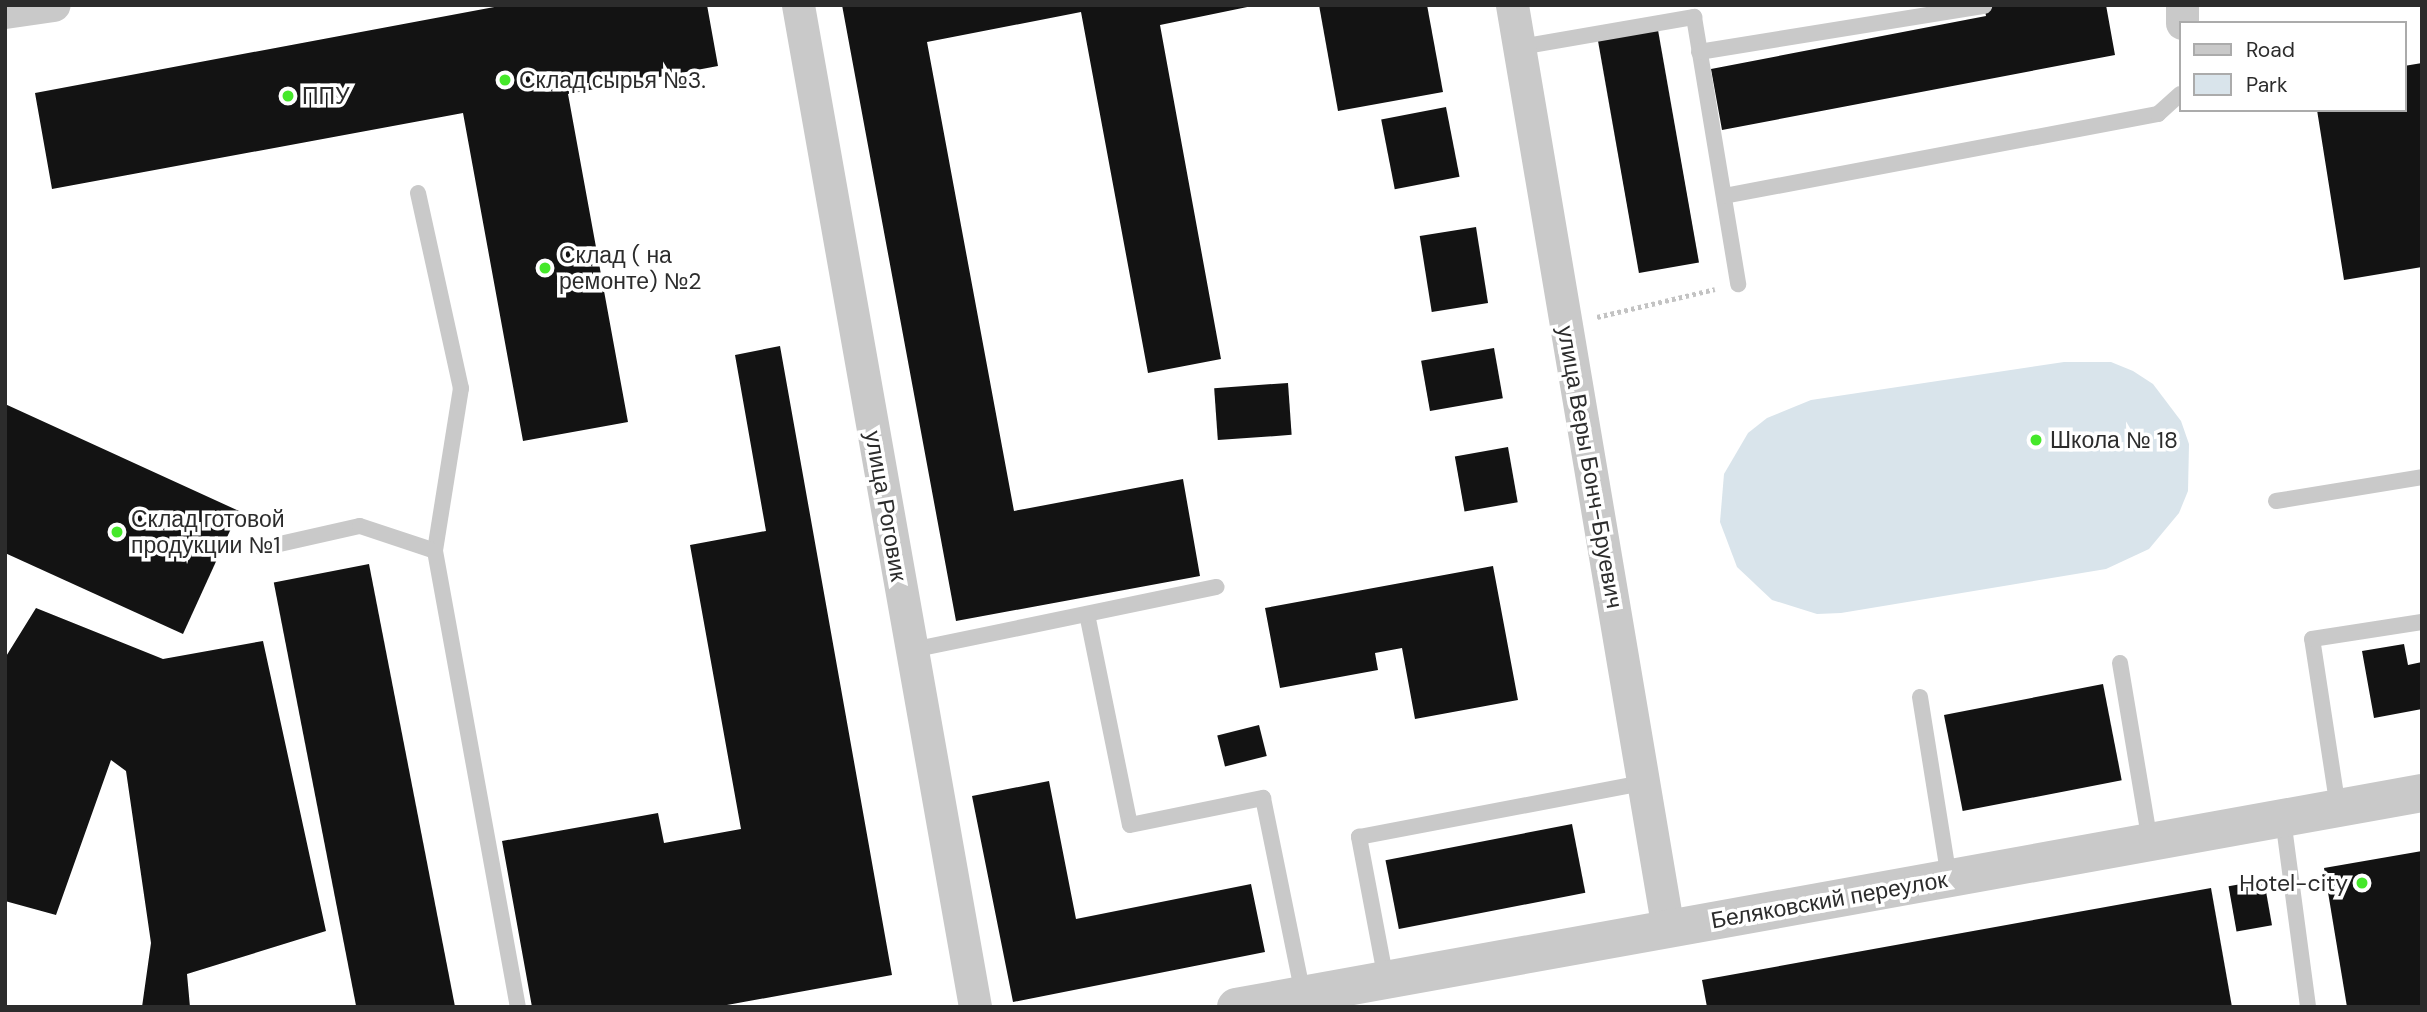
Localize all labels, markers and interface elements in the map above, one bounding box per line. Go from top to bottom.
legend [2178,21,2406,112]
text: Road [2246,36,2295,64]
place label: Склад сырья №3. [519,66,706,94]
text: Park [2246,71,2287,99]
marker: Склад сырья №3. [497,72,513,88]
place label: ППУ [302,82,350,110]
marker: ППУ [280,88,296,104]
place label: Склад ( на ремонте) №2 [559,241,702,295]
marker: Склад ( на ремонте) №2 [537,260,553,276]
street label: улица Веры Бонч-Бруевич [1552,323,1628,611]
place label: Школа № 18 [2050,426,2178,454]
street label: улица Роговик [859,429,913,583]
marker: Школа № 18 [2028,432,2044,448]
place label: Склад готовой продукции №1 [131,505,285,559]
marker: Склад готовой продукции №1 [109,524,125,540]
street label: Беляковский переулок [1709,866,1949,934]
place label: Hotel-city [2239,869,2348,897]
marker: Hotel-city [2354,875,2370,891]

